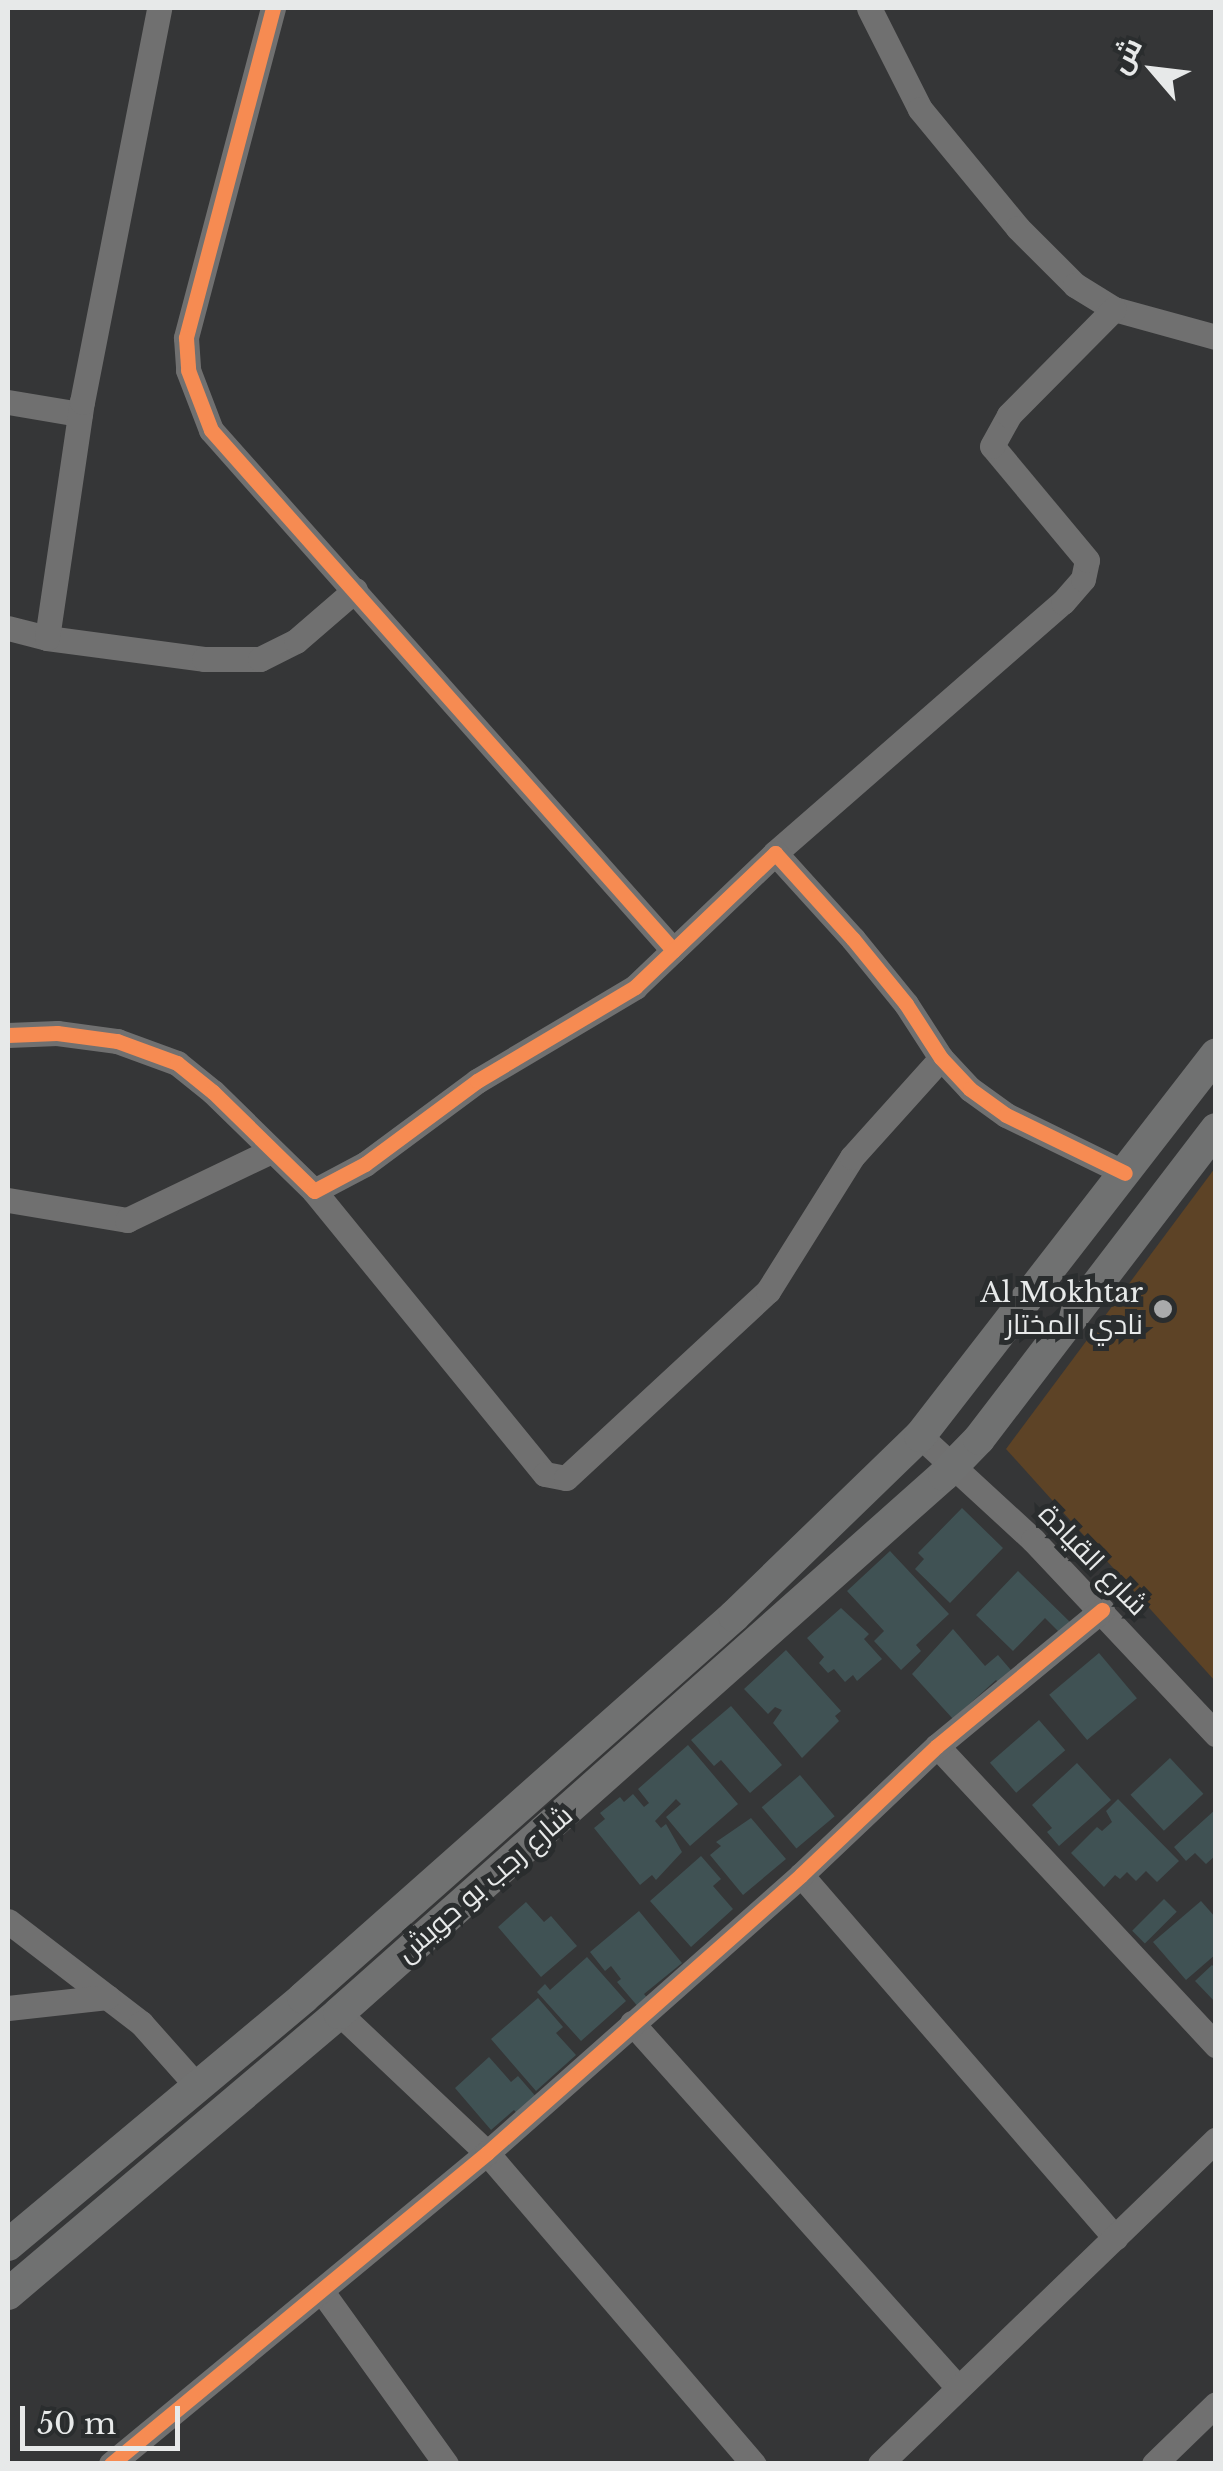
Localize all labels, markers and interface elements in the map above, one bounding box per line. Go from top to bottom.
north arrow [1103,20,1203,120]
text: ش [1102,32,1150,80]
place label: Al Mokhtar نادي المختار [980,1276,1143,1342]
marker: Al Mokhtar نادي المختار [1152,1298,1174,1320]
street label: شارع القيادة [1032,1497,1154,1623]
street label: شارع رجب بو حويش [390,1799,580,1969]
scale bar [25,2386,185,2448]
text: 50 m [37,2405,116,2442]

